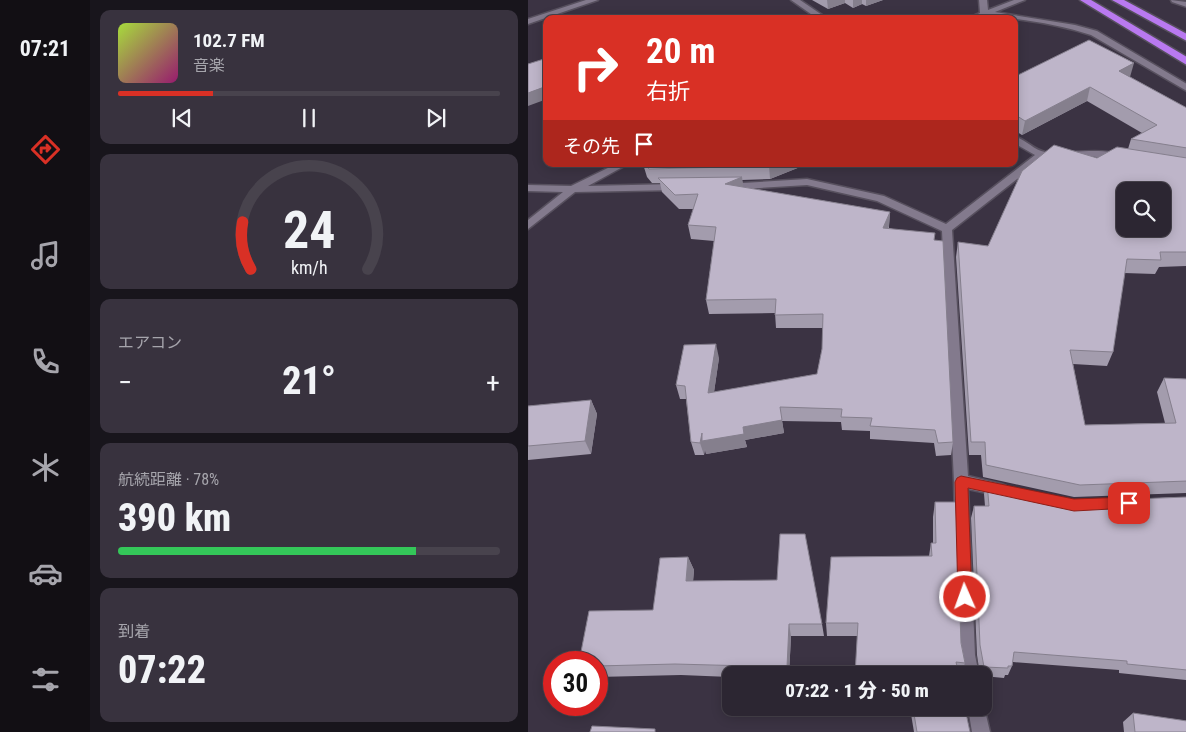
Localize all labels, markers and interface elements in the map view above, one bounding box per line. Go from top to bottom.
text: 102.7 FM [193,29,265,52]
text: 20 m [646,31,715,72]
icon: right [563,35,628,100]
text: 07:21 [20,36,70,61]
text: 音楽 [193,56,225,75]
text: 右折 [646,79,690,104]
icon: previous [168,104,196,132]
icon: pause [295,104,323,132]
icon: next [422,104,450,132]
icon: arrive [630,130,658,158]
icon: directions [28,132,63,167]
text: その先 [563,135,620,158]
map controls [1116,182,1171,237]
button: search [1116,182,1171,237]
text: 24 [283,200,335,261]
icon: music [28,238,63,273]
text: km/h [291,257,327,278]
text: エアコン [118,333,182,352]
icon: phone [28,344,63,379]
text: 21° [282,359,336,403]
text: − [118,366,132,399]
text: + [486,366,500,399]
icon: climate [28,450,63,485]
text: 航続距離 · 78% [118,470,219,489]
pin [1108,482,1150,524]
icon: arrive [1115,489,1143,517]
text: 390 km [118,496,231,540]
icon: car [28,556,63,591]
position arrow [938,570,990,622]
text: 到着 [118,622,150,641]
text: 07:22 [118,648,206,692]
speed limit sign: 30 [543,651,608,716]
icon: filters [28,662,63,697]
text: 07:22 · 1 分 · 50 m [785,679,929,702]

